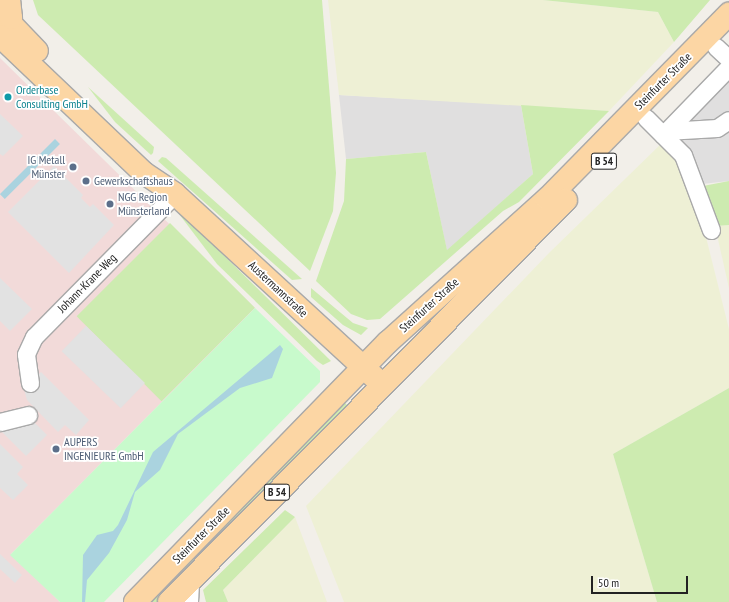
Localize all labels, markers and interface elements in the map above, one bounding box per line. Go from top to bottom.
street label: Steinfurter Straße [632,50,694,112]
place label: Orderbase Consulting GmbH [16,83,88,111]
marker: Orderbase Consulting GmbH [3,92,13,102]
road number: B 54 [590,152,618,170]
place label: IG Metall Münster [27,153,65,181]
marker: IG Metall Münster [68,162,78,172]
place label: Gewerkschaftshaus [94,174,173,188]
marker: Gewerkschaftshaus [81,176,91,186]
place label: NGG Region Münsterland [118,190,170,218]
marker: NGG Region Münsterland [105,199,115,209]
street label: Johann-Krane-Weg [55,251,119,315]
street label: Austermannstraße [245,258,311,320]
street label: Steinfurter Straße [397,275,461,335]
place label: AUPERS INGENIEURE GmbH [64,435,144,463]
marker: AUPERS INGENIEURE GmbH [51,444,61,454]
road number: B 54 [263,483,291,501]
street label: Steinfurter Straße [170,504,232,566]
scale bar [593,568,690,594]
text: 50 m [598,575,619,590]

